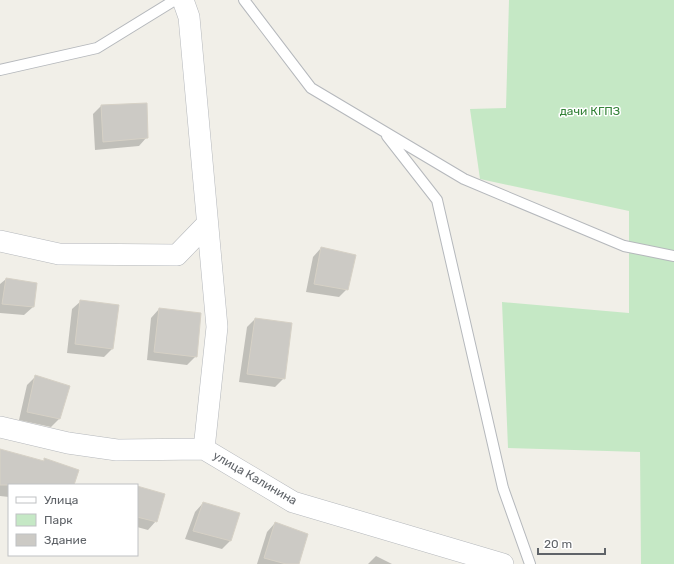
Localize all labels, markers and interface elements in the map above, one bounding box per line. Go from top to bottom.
park label: дачи КГПЗ [560,104,620,118]
street label: улица Калинина [211,448,299,508]
legend [8,484,138,556]
text: Улица [44,493,78,507]
text: Парк [44,513,73,527]
scale bar [538,530,605,556]
text: Здание [44,533,87,547]
text: 20 m [544,537,572,551]

